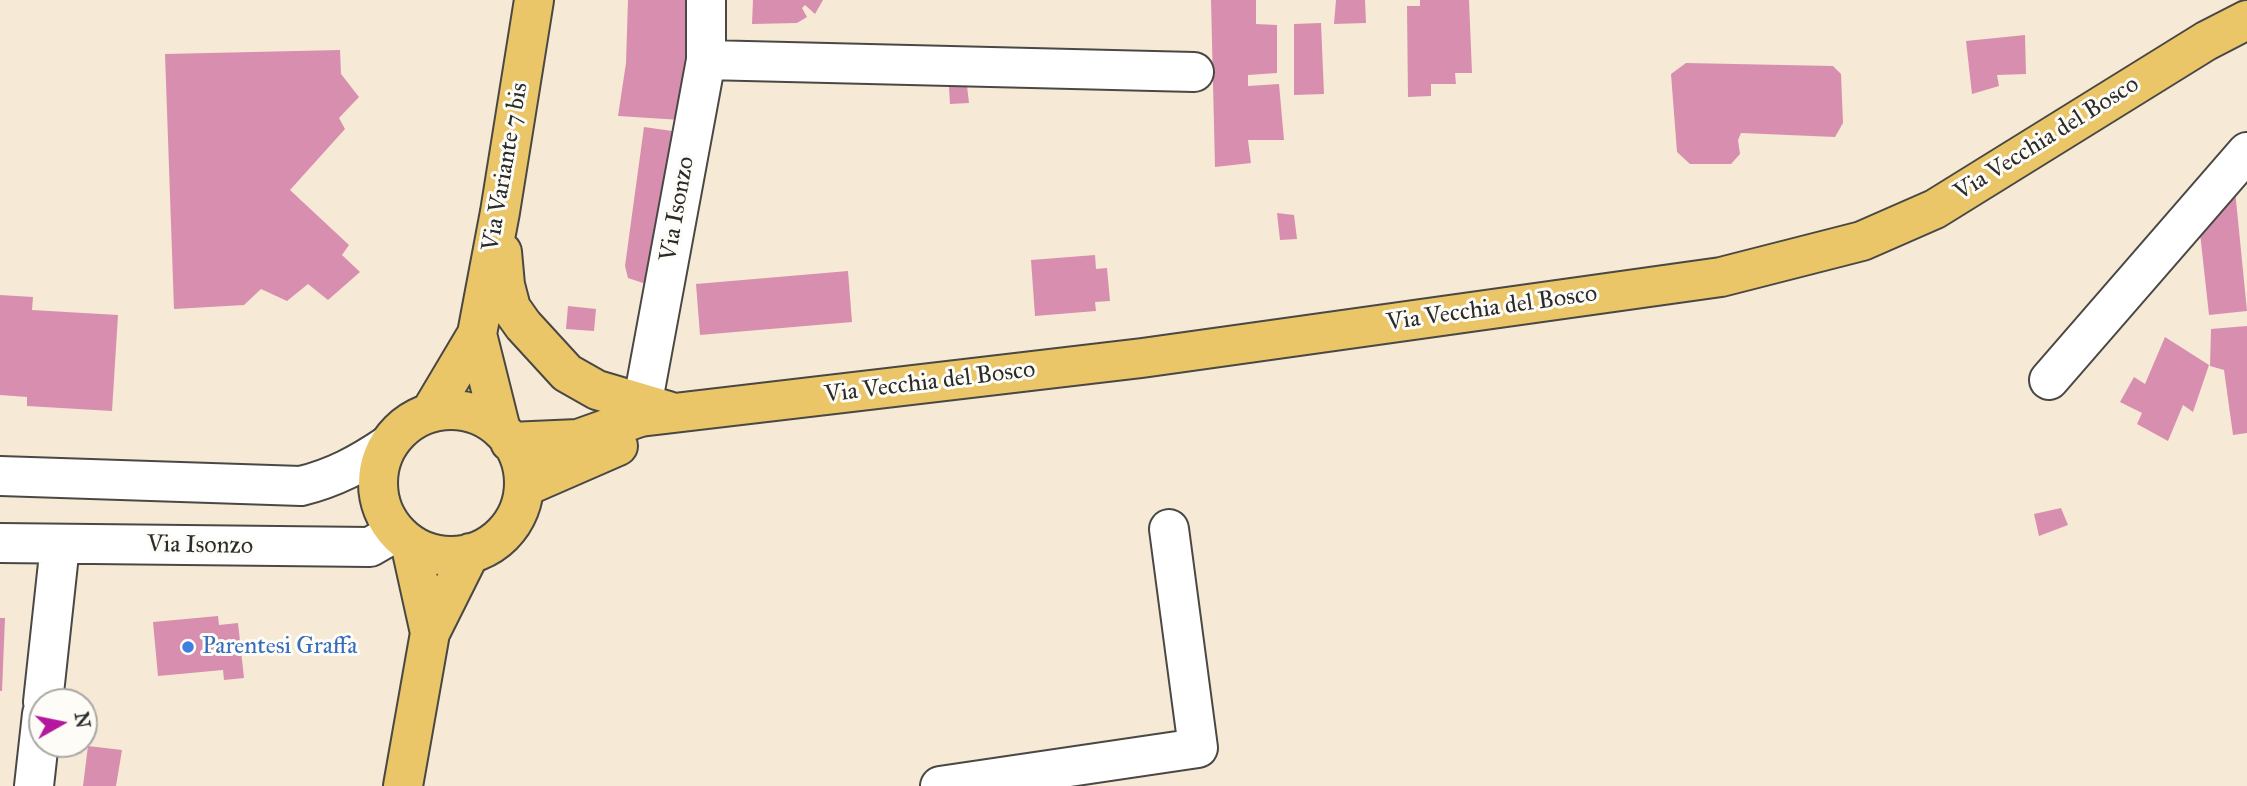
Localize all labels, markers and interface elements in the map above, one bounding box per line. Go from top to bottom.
street label: Via Vecchia del Bosco [1949,71,2145,207]
street label: Via Variante 7 bis [477,80,535,254]
street label: Via Isonzo [655,154,701,264]
street label: Via Vecchia del Bosco [1385,280,1599,338]
street label: Via Vecchia del Bosco [823,356,1037,410]
street label: Via Isonzo [147,531,253,561]
place label: Parentesi Graffa [202,633,357,661]
marker: Parentesi Graffa [180,639,196,655]
north arrow [28,688,98,758]
text: N [70,710,95,730]

